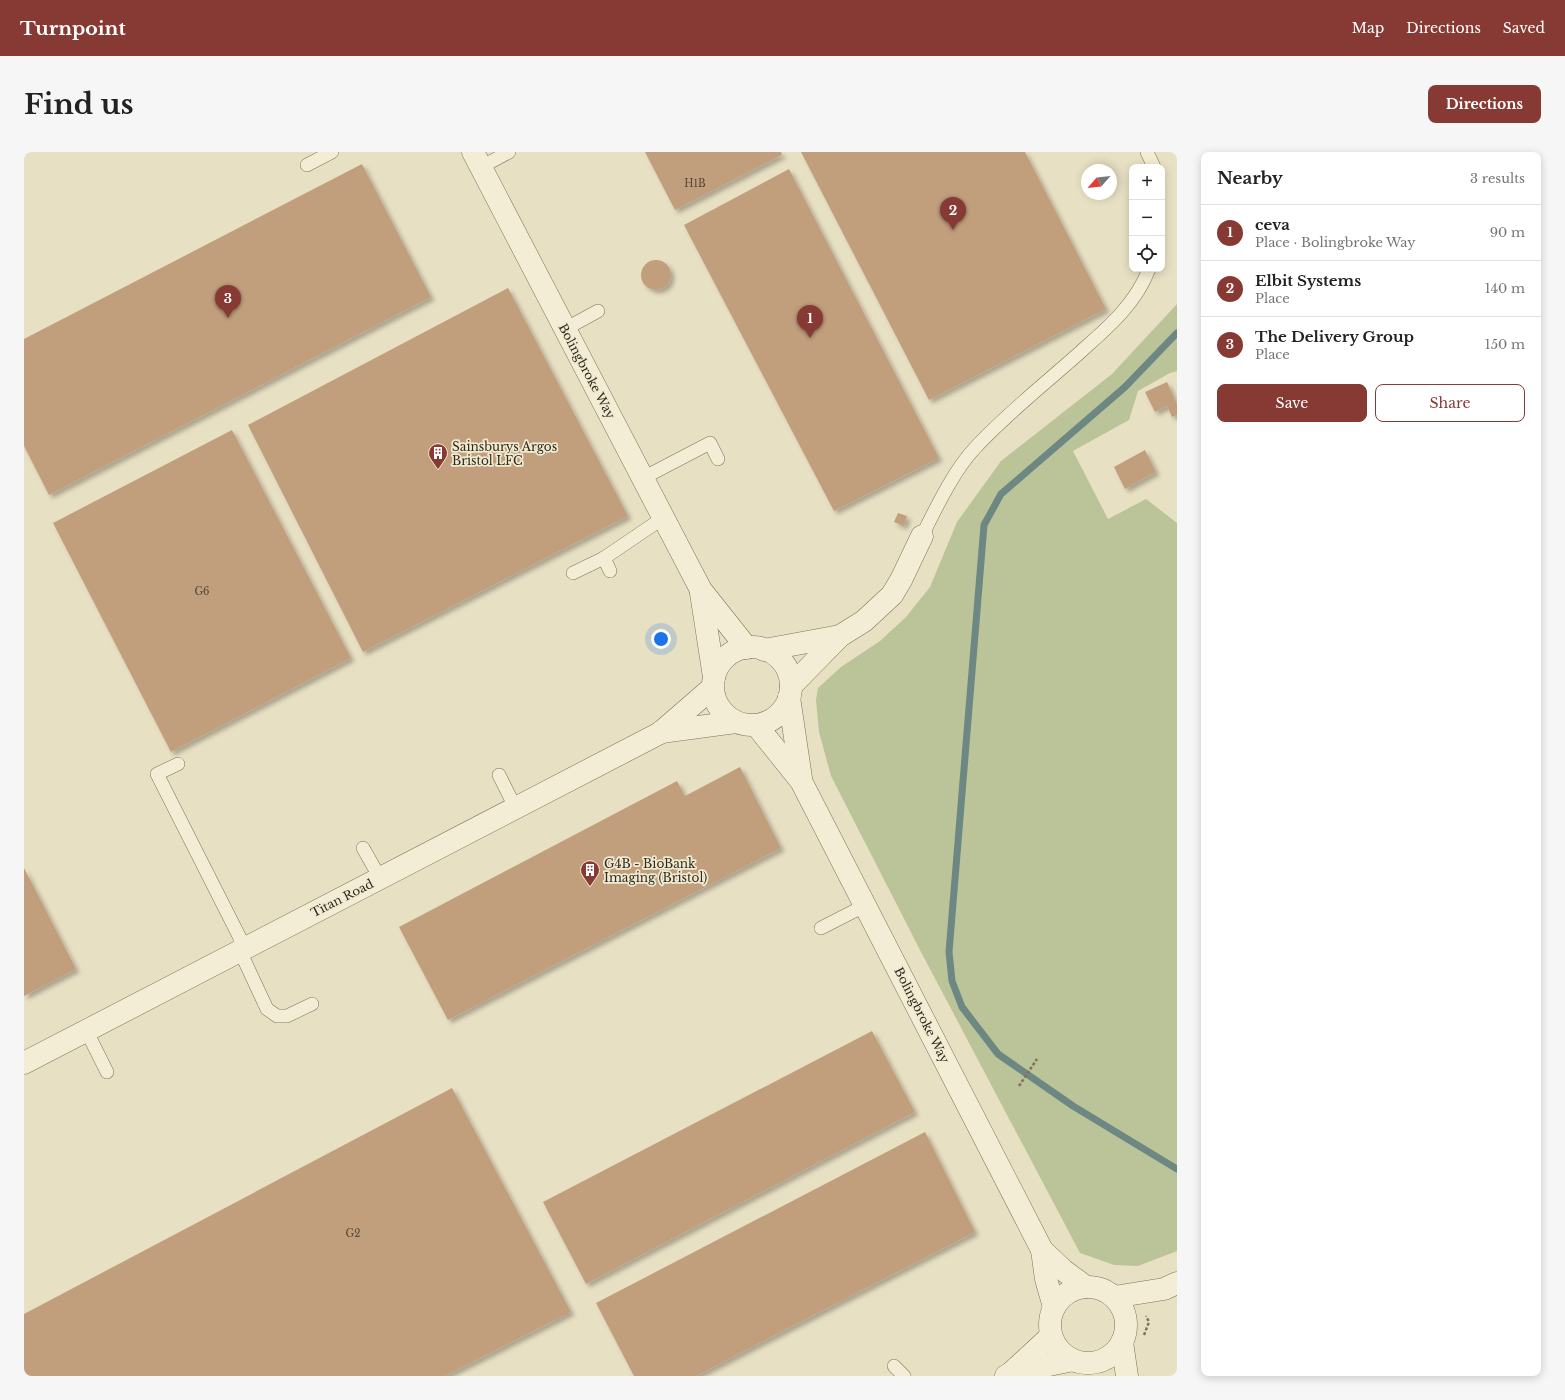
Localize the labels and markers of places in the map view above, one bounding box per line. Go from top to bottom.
pin: 2 [940,197,966,230]
pin: 3 [215,285,241,318]
pin: 1 [797,305,823,338]
place label: Sainsburys Argos Bristol LFC [452,439,557,468]
building icon: Sainsburys Argos Bristol LFC [427,442,449,470]
place label: G4B - BioBank Imaging (Bristol) [604,856,707,885]
building icon: G4B - BioBank Imaging (Bristol) [579,859,601,887]

